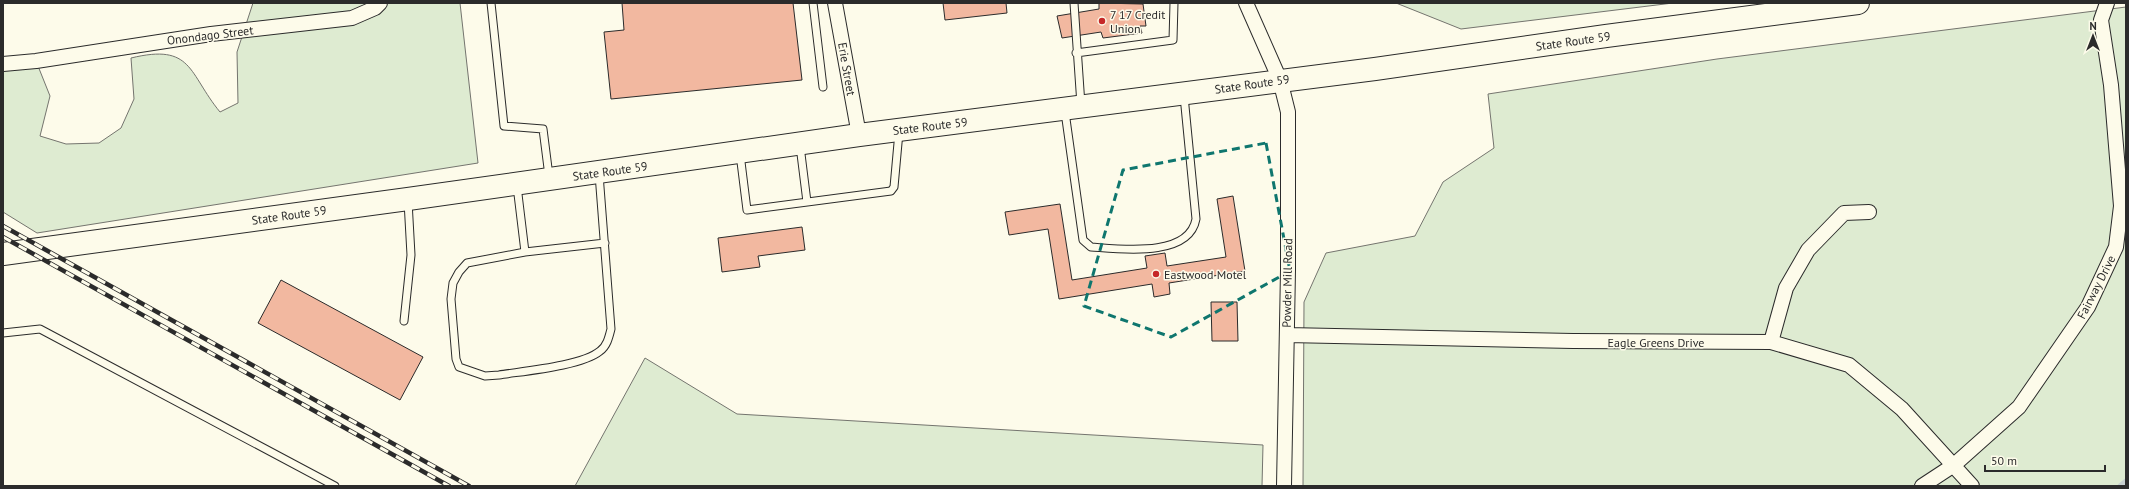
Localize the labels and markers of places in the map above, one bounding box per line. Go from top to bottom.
place label: 7 17 Credit Union [1110,7,1165,36]
marker: 7 17 Credit Union [1097,16,1107,26]
place label: Eastwood Motel [1164,267,1247,282]
marker: Eastwood Motel [1151,269,1161,279]

